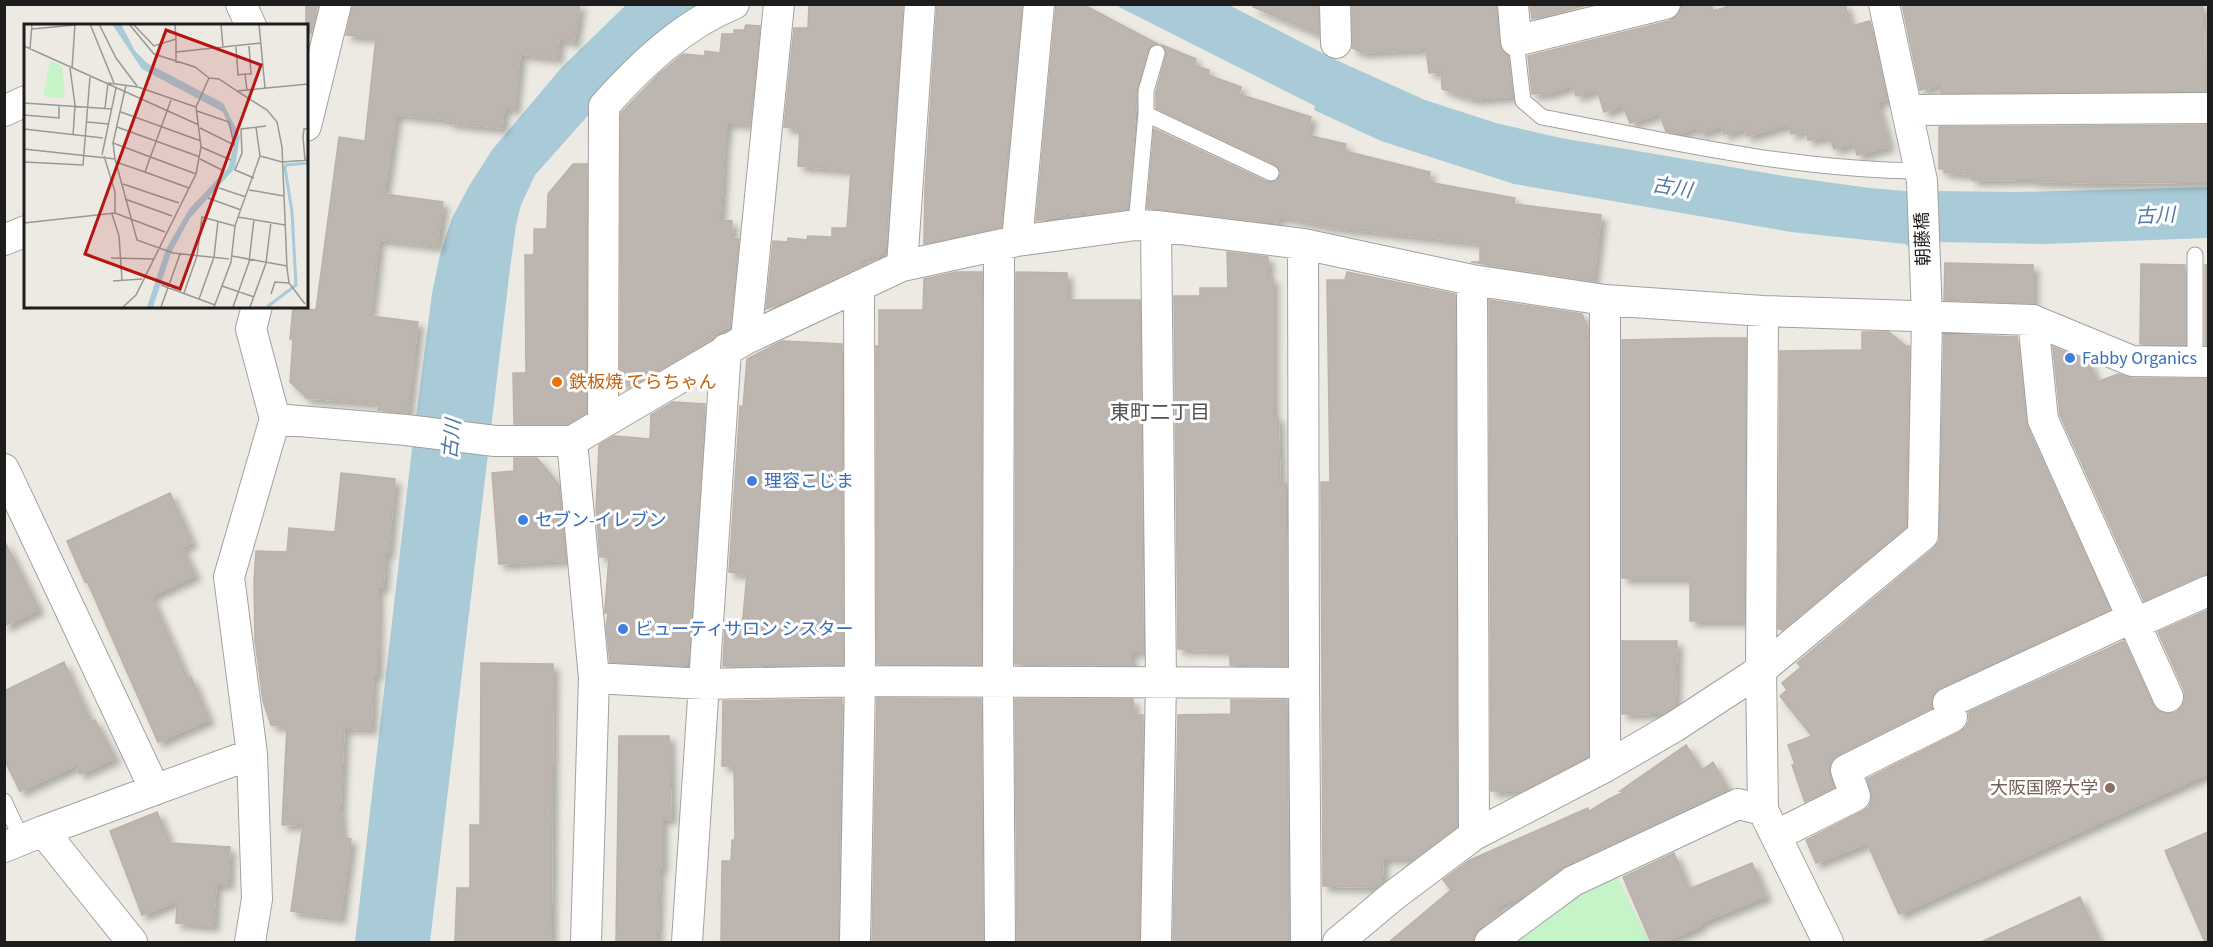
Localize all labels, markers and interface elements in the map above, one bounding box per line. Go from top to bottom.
inset map [24,24,308,308]
water label: 古川 [1650,171,1696,205]
water label: 古川 [2135,201,2177,231]
street label: 朝藤橋 [1910,212,1936,266]
place label: Fabby Organics [2082,346,2197,371]
marker: Fabby Organics [2063,351,2077,365]
place label: 鉄板焼 てらちゃん [569,370,717,395]
marker: 鉄板焼 てらちゃん [550,375,564,389]
district label: 東町二丁目 [1110,399,1210,427]
water label: 古川 [436,416,468,460]
place label: 理容こじま [764,469,854,494]
marker: 理容こじま [745,474,759,488]
place label: セブン-イレブン [535,508,667,533]
marker: セブン-イレブン [516,513,530,527]
place label: ビューティサロン シスター [635,617,854,642]
marker: ビューティサロン シスター [616,622,630,636]
place label: 大阪国際大学 [1990,776,2098,801]
marker: 大阪国際大学 [2103,781,2117,795]

